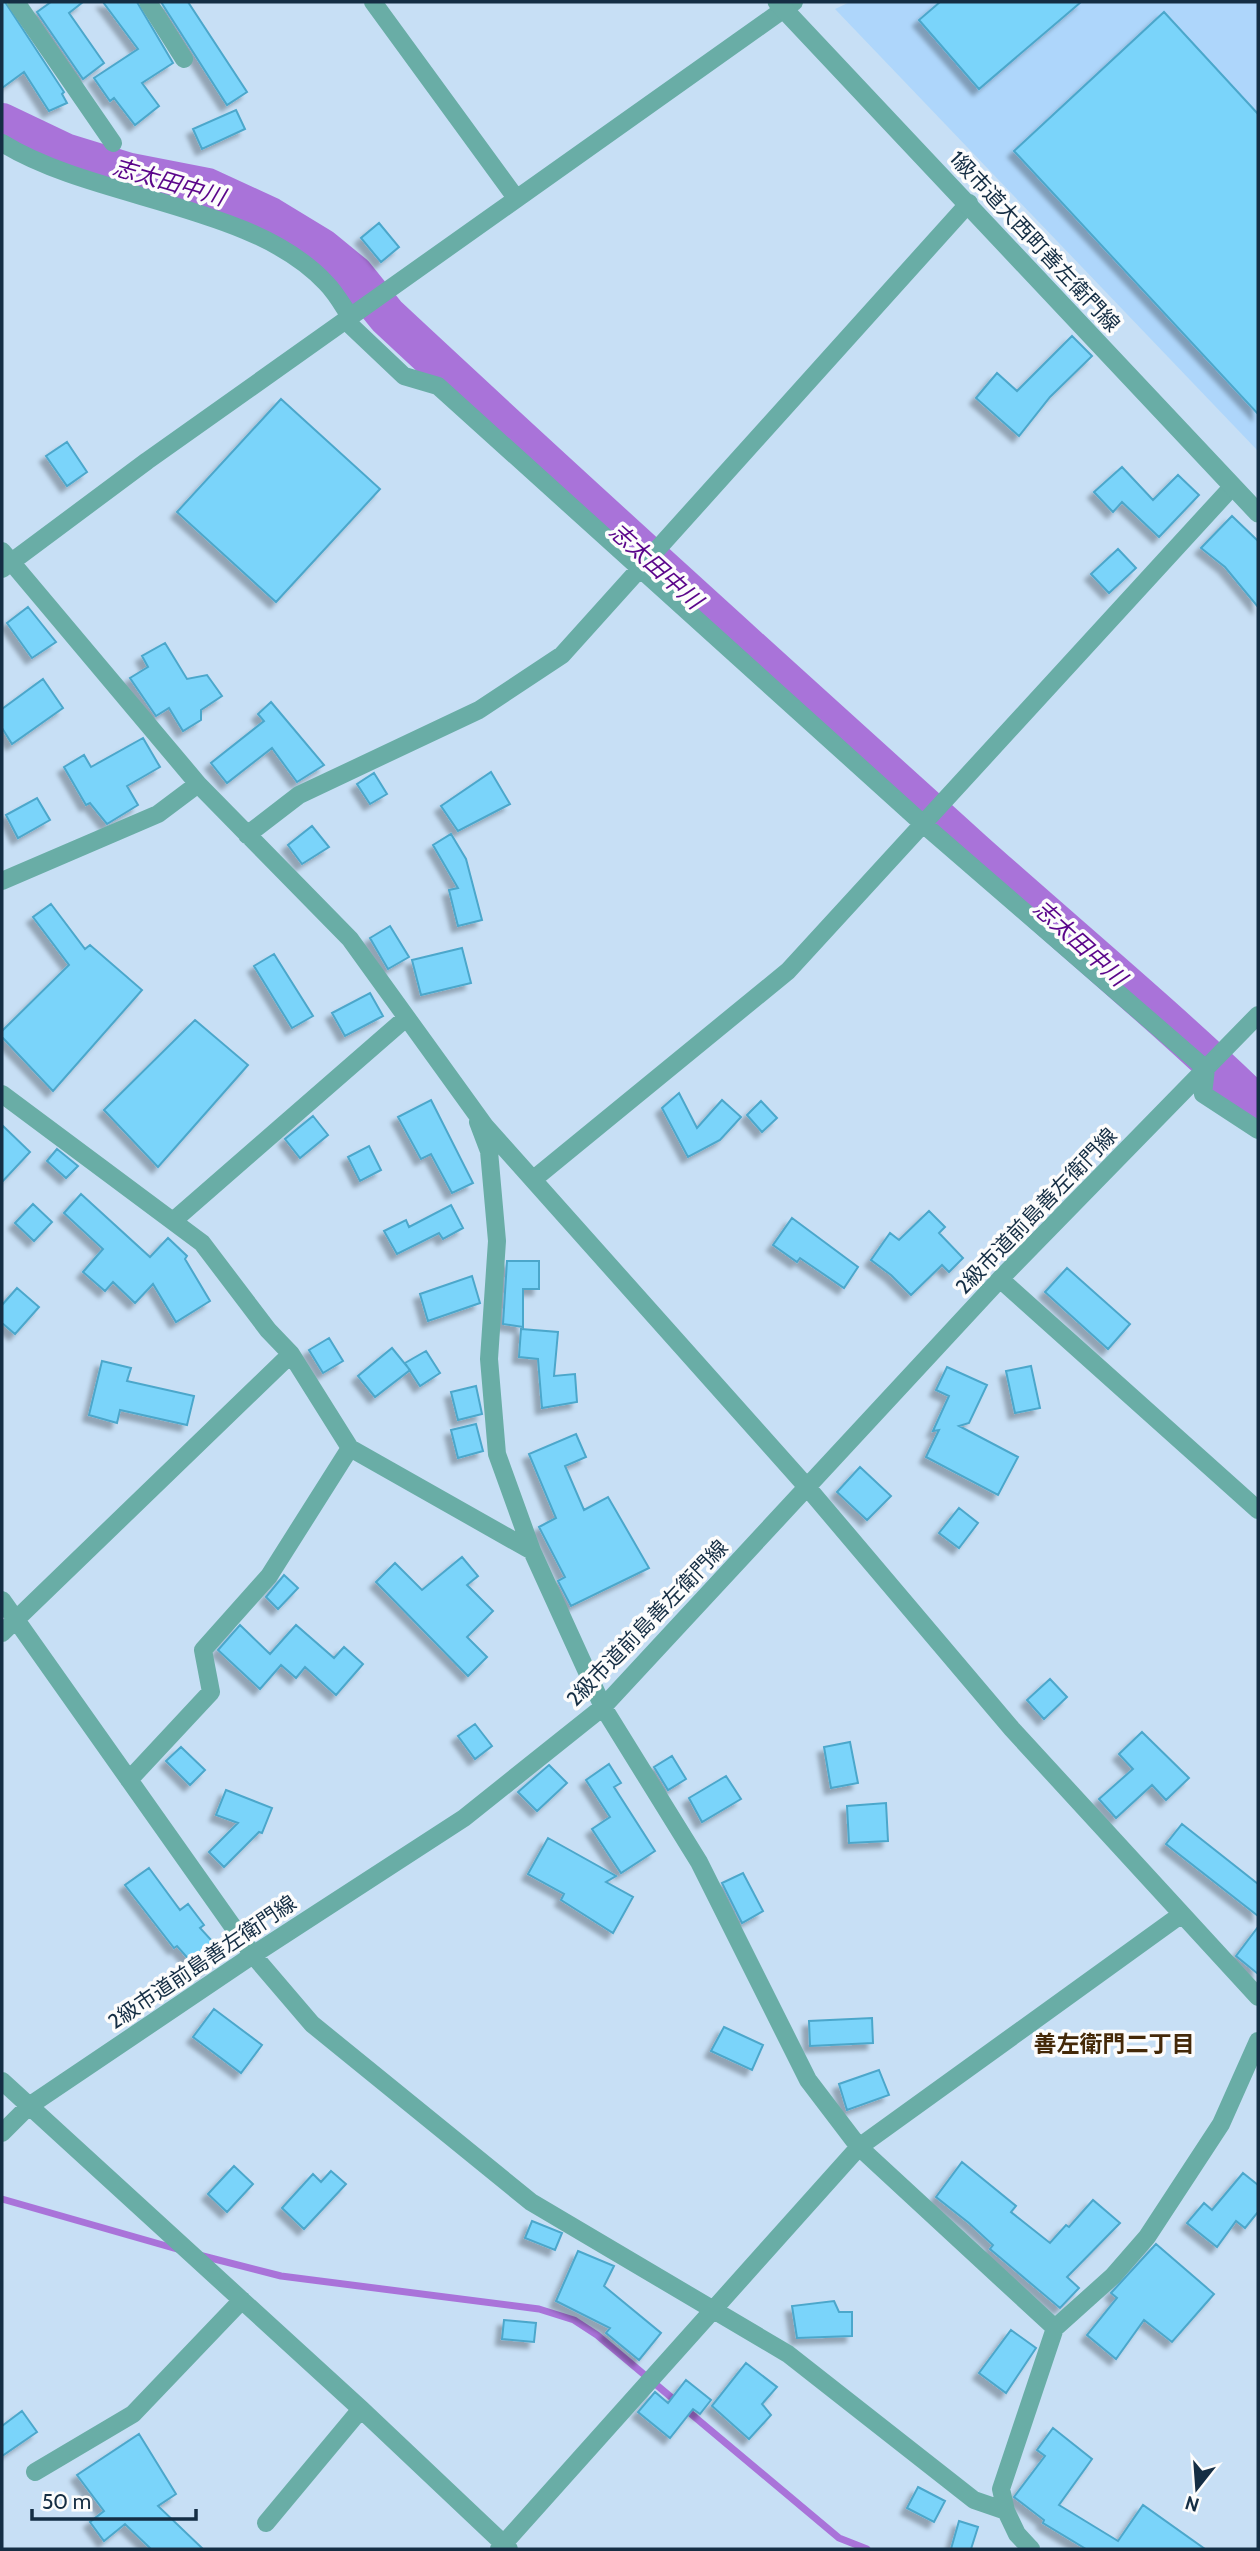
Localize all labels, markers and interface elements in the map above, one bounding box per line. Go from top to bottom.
street label: 1級市道大西町善左衛門線 [945,145,1125,337]
water label: 志太田中川 [110,153,231,212]
water label: 志太田中川 [604,517,710,617]
water label: 志太田中川 [1028,894,1134,994]
street label: 2級市道前島善左衛門線 [950,1123,1122,1299]
street label: 2級市道前島善左衛門線 [561,1535,733,1711]
street label: 2級市道前島善左衛門線 [103,1890,301,2034]
district label: 善左衛門二丁目 [1034,2030,1195,2058]
north arrow [1162,2453,1232,2523]
scale bar [32,2478,196,2522]
text: 50 m [42,2489,91,2514]
text: N [1182,2491,1202,2517]

